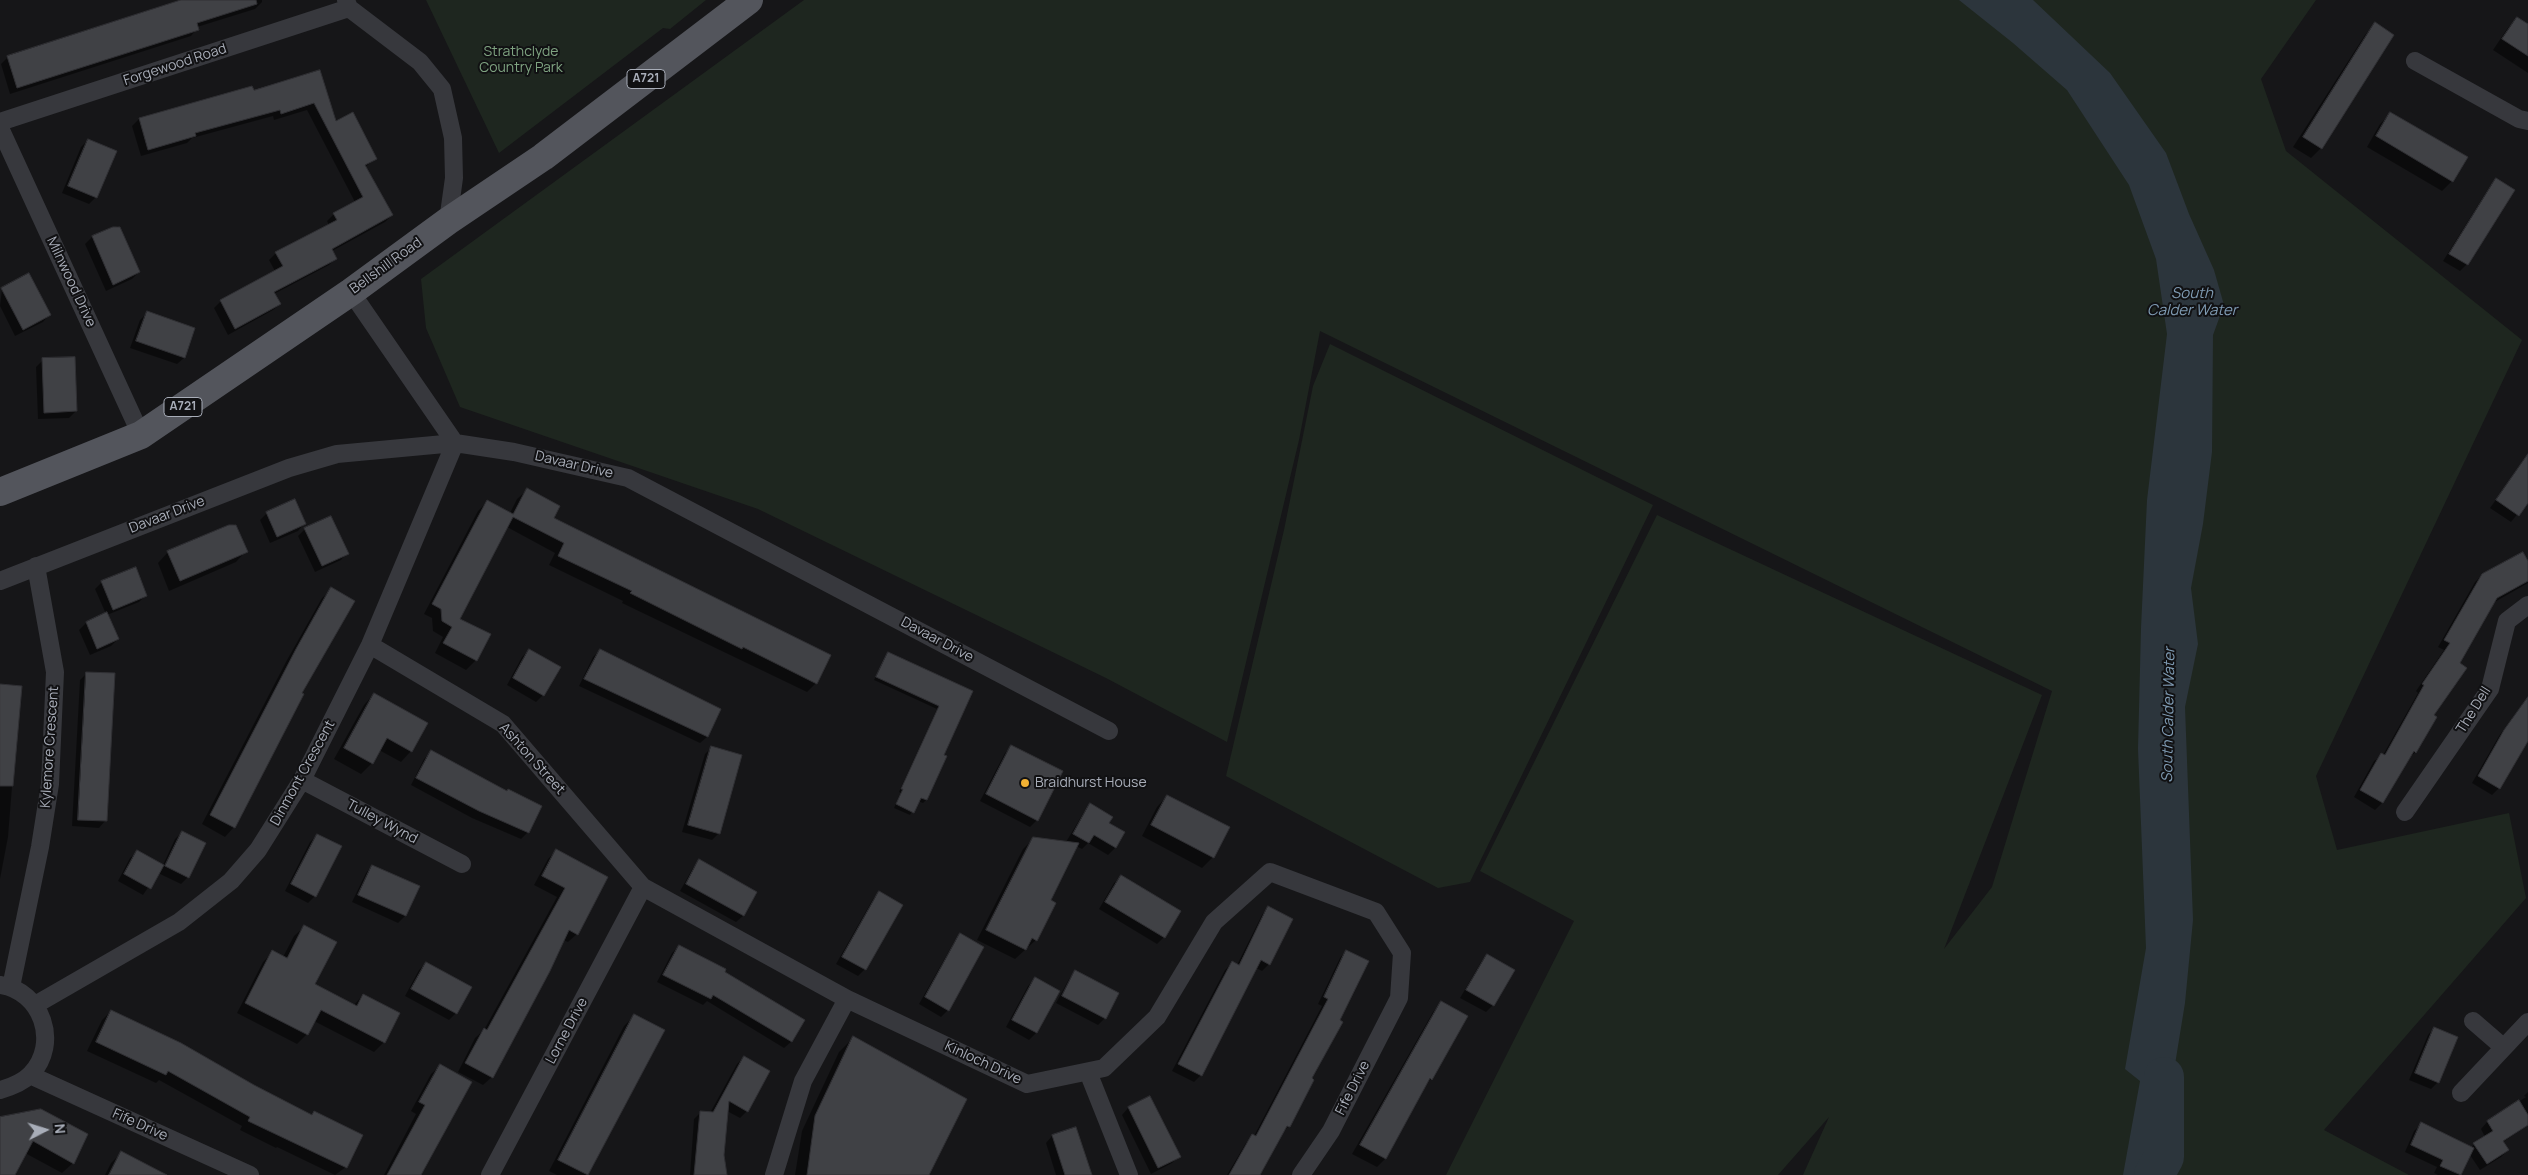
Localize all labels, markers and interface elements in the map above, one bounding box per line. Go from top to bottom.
street label: Forgewood Road [121,40,229,90]
park label: Strathclyde Country Park [479,44,563,76]
road number: A721 [627,70,665,88]
street label: Milnwood Drive [43,234,99,330]
street label: Bellshill Road [347,234,425,298]
water label: South Calder Water [2147,285,2237,320]
road number: A721 [164,398,202,417]
street label: Davaar Drive [533,448,615,482]
street label: Davaar Drive [127,493,207,537]
street label: Davaar Drive [898,614,976,666]
water label: South Calder Water [2159,647,2179,783]
street label: The Dell [2453,684,2495,736]
street label: Kylemore Crescent [37,685,63,809]
street label: Dinmont Crescent [267,717,339,829]
street label: Ashton Street [496,720,568,798]
place label: Braidhurst House [1035,775,1147,791]
marker: Braidhurst House [1019,777,1031,789]
street label: Tulley Wynd [344,796,420,848]
street label: Lorne Drive [543,995,591,1067]
street label: Kinloch Drive [942,1038,1024,1088]
street label: Fife Drive [1332,1058,1374,1118]
north arrow [20,1105,70,1155]
street label: Fife Drive [110,1105,170,1145]
text: N [51,1123,70,1134]

